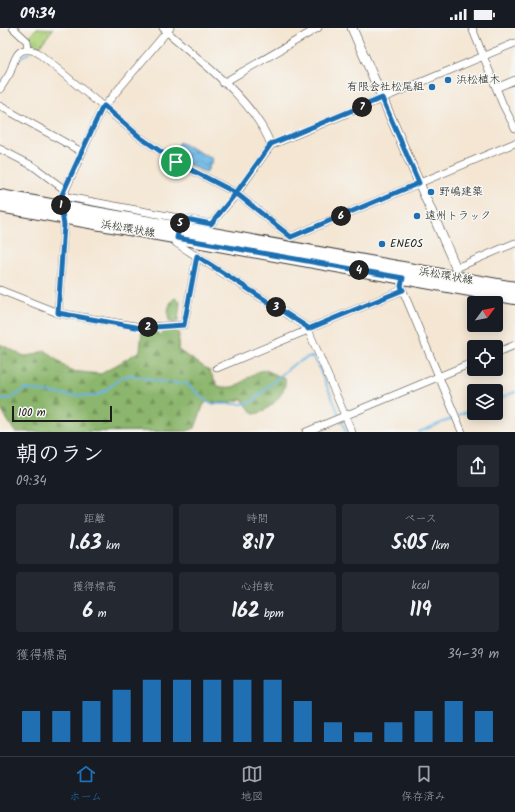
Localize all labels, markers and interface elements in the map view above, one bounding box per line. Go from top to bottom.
text: 09:34 [20,2,55,26]
place label: 浜松植木 [456,71,500,89]
marker: 浜松植木 [443,75,453,85]
place label: 有限会社松尾組 [347,78,424,96]
marker: 有限会社松尾組 [427,82,437,92]
pin: 7 [352,97,372,117]
text: 7 [359,98,365,116]
pin [159,145,193,179]
icon: arrive [165,151,187,173]
place label: 野嶋建築 [439,183,483,201]
marker: 野嶋建築 [426,187,436,197]
pin: 1 [51,195,71,215]
text: 1 [59,196,63,214]
pin: 6 [331,206,351,226]
text: 6 [338,207,344,225]
place label: 遠州トラック [425,207,491,225]
marker: 遠州トラック [412,211,422,221]
pin: 5 [170,213,190,233]
text: 5 [177,214,183,232]
street label: 浜松環状線 [99,215,157,243]
place label: ENEOS [390,235,423,253]
marker: ENEOS [377,239,387,249]
pin: 4 [349,260,369,280]
text: 4 [356,261,362,279]
street label: 浜松環状線 [417,262,475,290]
north arrow [467,296,503,332]
map controls [467,296,503,420]
pin: 3 [266,297,286,317]
text: 3 [273,298,279,316]
pin: 2 [138,317,158,337]
text: 2 [145,318,151,336]
button: locate [467,340,503,376]
button: layers [467,384,503,420]
scale bar [12,404,112,423]
text: 100 m [18,404,46,422]
text: 朝のラン [16,438,104,473]
button: share [457,445,499,487]
text: 09:34 [16,471,47,492]
text: 距離 [84,510,106,528]
text: 時間 [247,510,269,528]
text: ペース [404,510,437,528]
text: 1.63 [69,528,102,560]
text: 8:17 [241,528,274,560]
text: 5:05 [392,528,427,560]
text: km [102,537,120,555]
text: /km [427,537,449,555]
text: kcal [412,577,429,595]
text: 獲得標高 [73,578,117,596]
text: 心拍数 [241,578,274,596]
text: 119 [409,595,432,627]
text: 6 [82,596,93,628]
text: 162 [231,596,260,628]
text: m [93,605,107,623]
text: bpm [260,605,284,623]
text: 34–39 m [447,644,499,665]
text: 獲得標高 [16,645,68,666]
tab: ホーム [69,763,102,806]
tab: 地図 [241,763,263,806]
tab: 保存済み [402,763,446,806]

